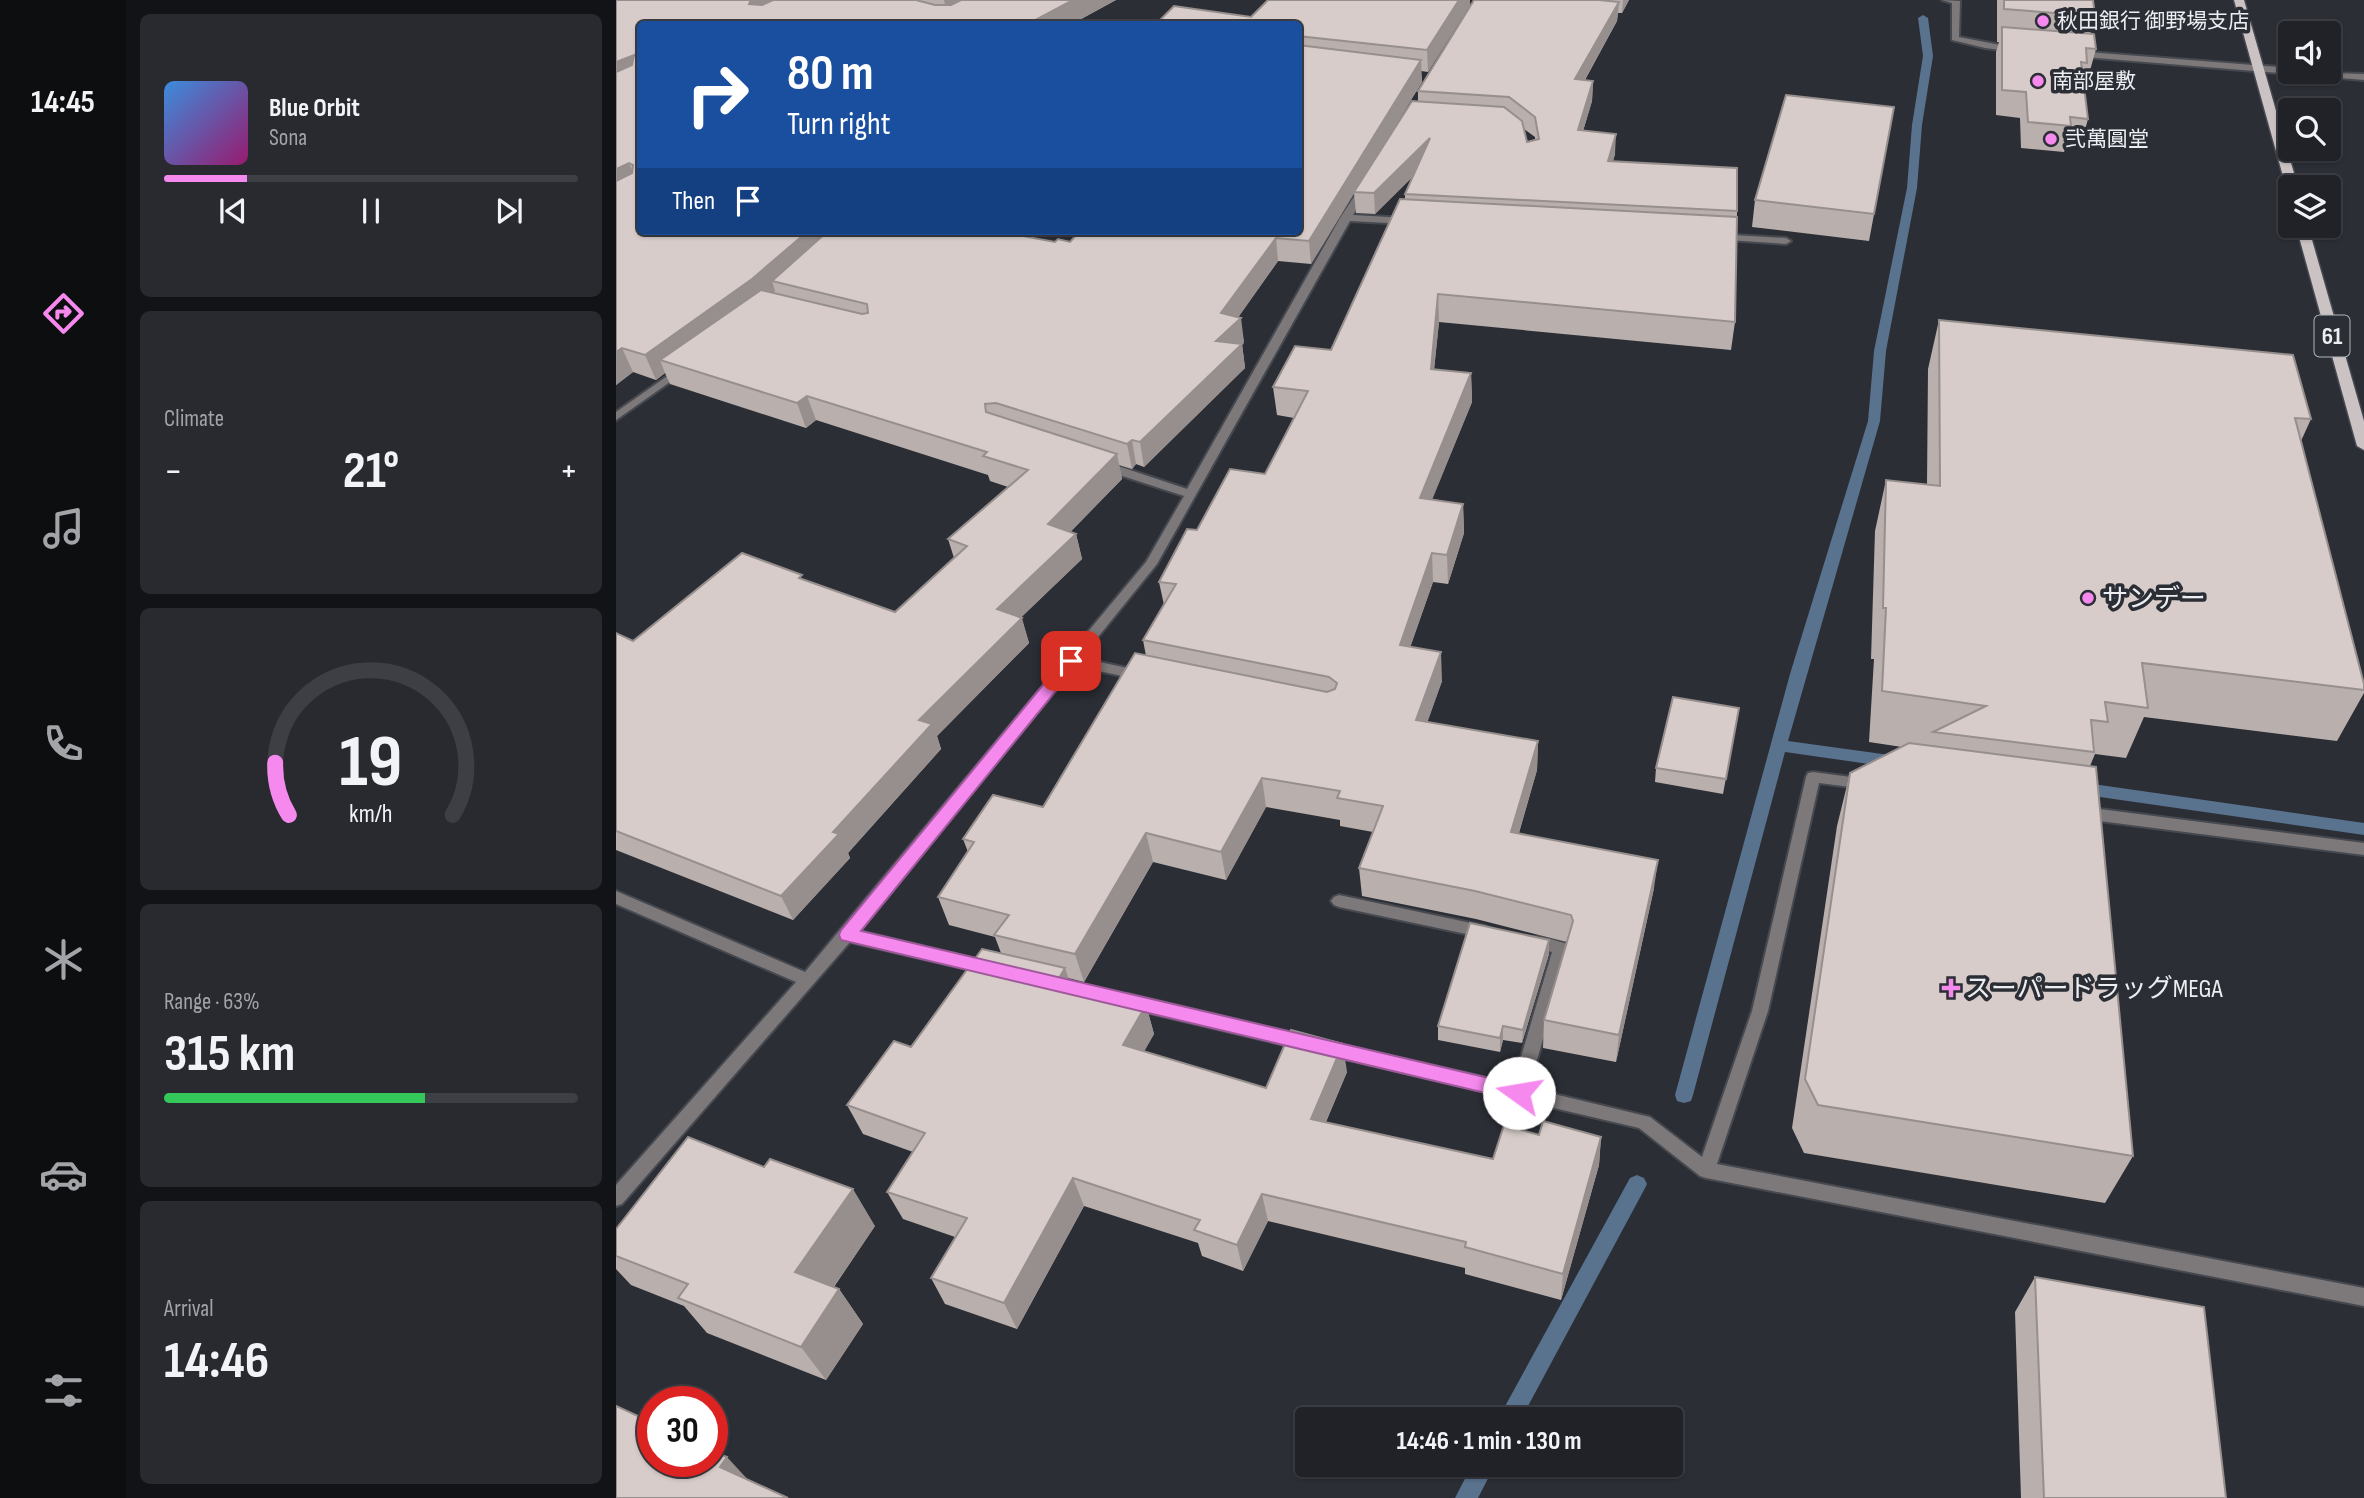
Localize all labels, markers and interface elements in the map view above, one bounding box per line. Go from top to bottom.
place label: 秋田銀行 御野場支店 [2057,9,2249,34]
marker: 秋田銀行 御野場支店 [2035,13,2051,29]
map controls [2278,21,2341,238]
button: sound [2278,21,2341,84]
text: 80 m [787,45,874,104]
icon: right [672,49,763,140]
place label: 南部屋敷 [2052,69,2136,94]
marker: 南部屋敷 [2030,73,2046,89]
text: 14:45 [31,83,95,122]
text: Blue Orbit [269,93,360,124]
button: search [2278,98,2341,161]
text: Turn right [787,105,891,144]
text: Sona [269,124,307,152]
place label: 弐萬圓堂 [2065,127,2149,152]
marker: 弐萬圓堂 [2043,131,2059,147]
button: layers [2278,175,2341,238]
icon: arrive [729,182,767,220]
text: Then [672,186,715,217]
icon: previous [214,192,252,230]
icon: pause [352,192,390,230]
icon: next [490,192,528,230]
icon: directions [39,289,88,338]
road number: 61 [2314,316,2350,356]
text: Climate [164,405,224,433]
text: 21° [343,440,399,503]
text: − [164,449,183,494]
text: + [559,449,578,494]
icon: music [39,504,88,553]
place label: サンデー [2102,584,2206,615]
marker: サンデー [2080,590,2096,606]
pin [1041,631,1101,691]
icon: arrive [1052,642,1090,680]
icon: phone [39,719,88,768]
text: 19 [339,719,403,807]
text: km/h [349,799,393,830]
icon: climate [39,935,88,984]
place label: スーパードラッグMEGA [1965,974,2224,1005]
marker: スーパードラッグMEGA [1943,980,1959,996]
text: Range · 63% [164,988,260,1016]
text: 315 km [164,1023,295,1086]
position arrow [1482,1056,1556,1130]
icon: car [39,1150,88,1199]
text: Arrival [164,1295,213,1323]
text: 14:46 [164,1330,269,1393]
icon: filters [39,1366,88,1415]
speed limit sign: 30 [637,1386,728,1477]
text: 14:46 · 1 min · 130 m [1396,1426,1582,1457]

